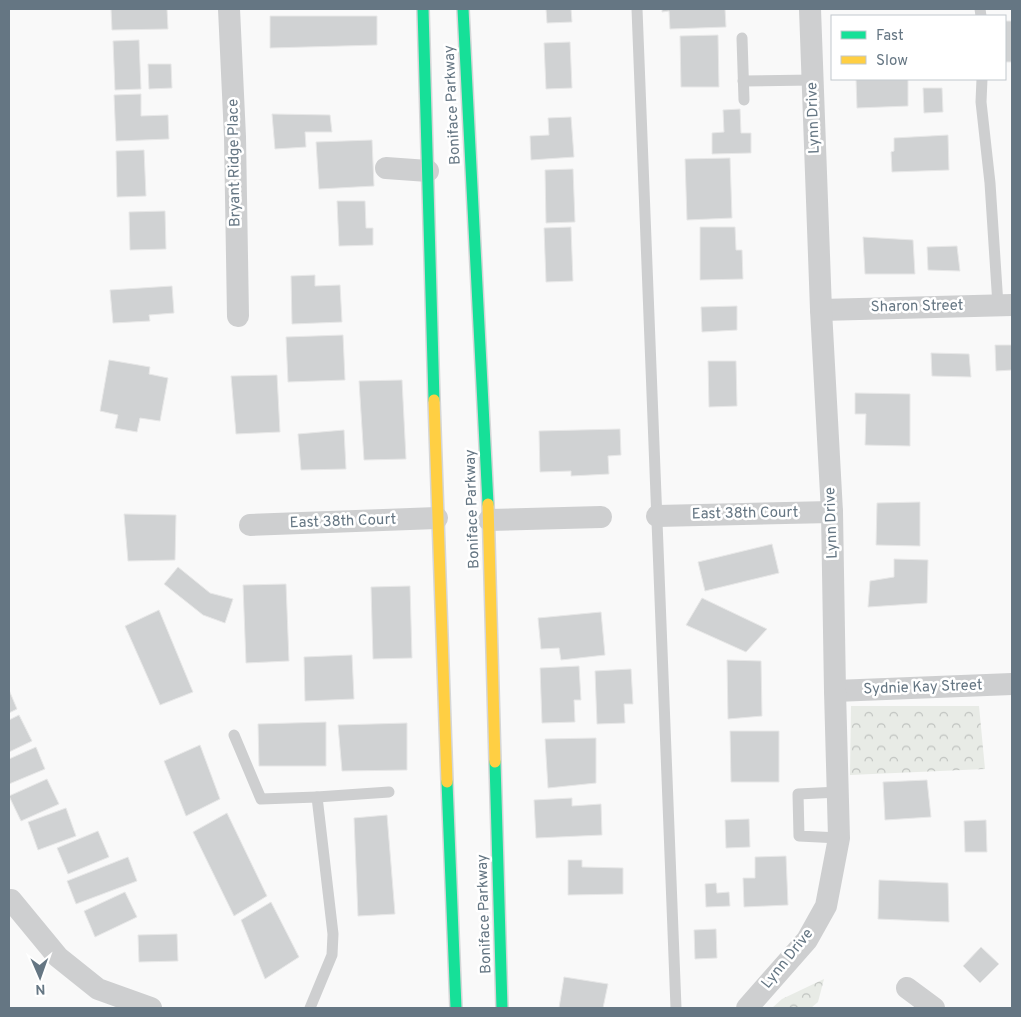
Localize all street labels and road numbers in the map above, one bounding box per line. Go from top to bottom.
street label: Boniface Parkway [440,45,466,165]
street label: Lynn Drive [803,82,825,154]
street label: Bryant Ridge Place [224,99,246,227]
street label: Sharon Street [871,297,963,317]
street label: Boniface Parkway [461,449,485,569]
street label: Lynn Drive [821,487,843,559]
street label: East 38th Court [692,504,798,524]
street label: East 38th Court [289,511,397,533]
street label: Sydnie Kay Street [863,676,983,700]
street label: Boniface Parkway [473,854,497,974]
street label: Lynn Drive [758,925,818,993]

